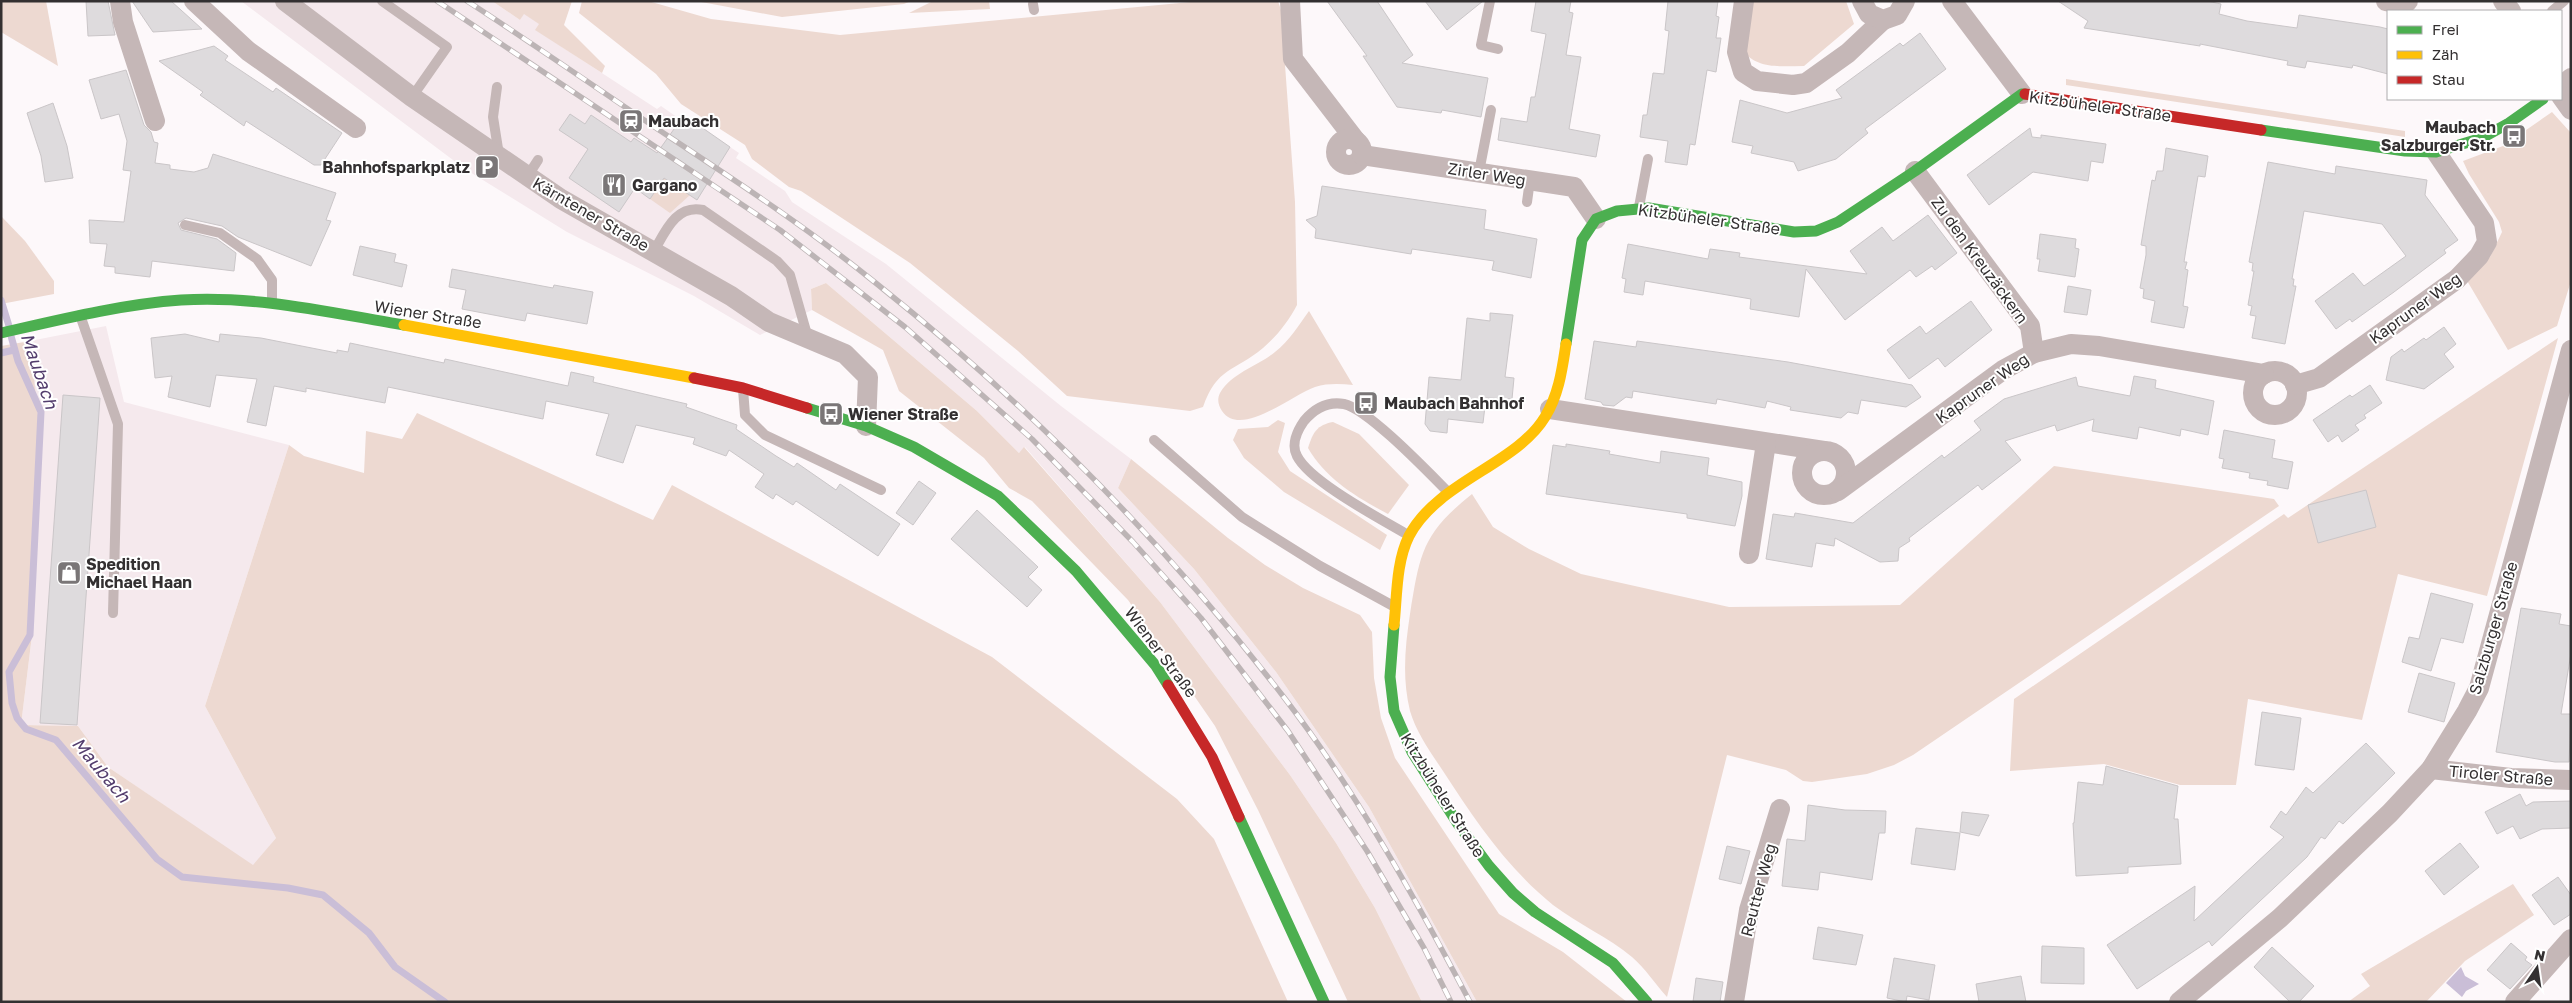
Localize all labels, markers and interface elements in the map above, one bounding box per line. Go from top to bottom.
legend [2387,10,2562,100]
text: Frei [2432,20,2459,38]
text: Zäh [2432,45,2459,63]
text: Stau [2432,70,2465,88]
street label: Kitzbüheler Straße [2028,86,2172,126]
station icon: Maubach [618,108,644,134]
place label: Maubach [648,111,719,131]
place label: Maubach Salzburger Str. [2381,117,2496,155]
bus stop icon: Maubach Salzburger Str. [2501,123,2527,149]
parking icon: Bahnhofsparkplatz [474,154,500,180]
place label: Bahnhofsparkplatz [322,157,470,177]
street label: Zirler Weg [1447,158,1527,190]
restaurant icon: Gargano [601,172,627,198]
street label: Kärntener Straße [529,173,653,255]
place label: Gargano [632,175,698,195]
street label: Zu den Kreuzäckern [1927,193,2033,327]
street label: Kitzbüheler Straße [1637,199,1781,239]
street label: Kapruner Weg [2365,268,2465,348]
street label: Wiener Straße [373,296,483,332]
water label: Maubach [17,330,63,412]
street label: Kapruner Weg [1932,349,2032,427]
bus stop icon: Maubach Bahnhof [1353,390,1379,416]
place label: Maubach Bahnhof [1384,393,1524,413]
bus stop icon: Wiener Straße [818,401,844,427]
place label: Wiener Straße [848,404,958,424]
place label: Spedition Michael Haan [86,554,192,592]
street label: Salzburger Straße [2464,559,2522,697]
shop icon: Spedition Michael Haan [56,560,82,586]
street label: Wiener Straße [1120,603,1202,701]
street label: Kitzbüheler Straße [1397,729,1489,861]
water label: Maubach [68,732,136,807]
street label: Tiroler Straße [2448,760,2554,790]
street label: Reutter Weg [1736,841,1780,939]
north arrow [2512,943,2562,993]
text: N [2533,945,2547,964]

